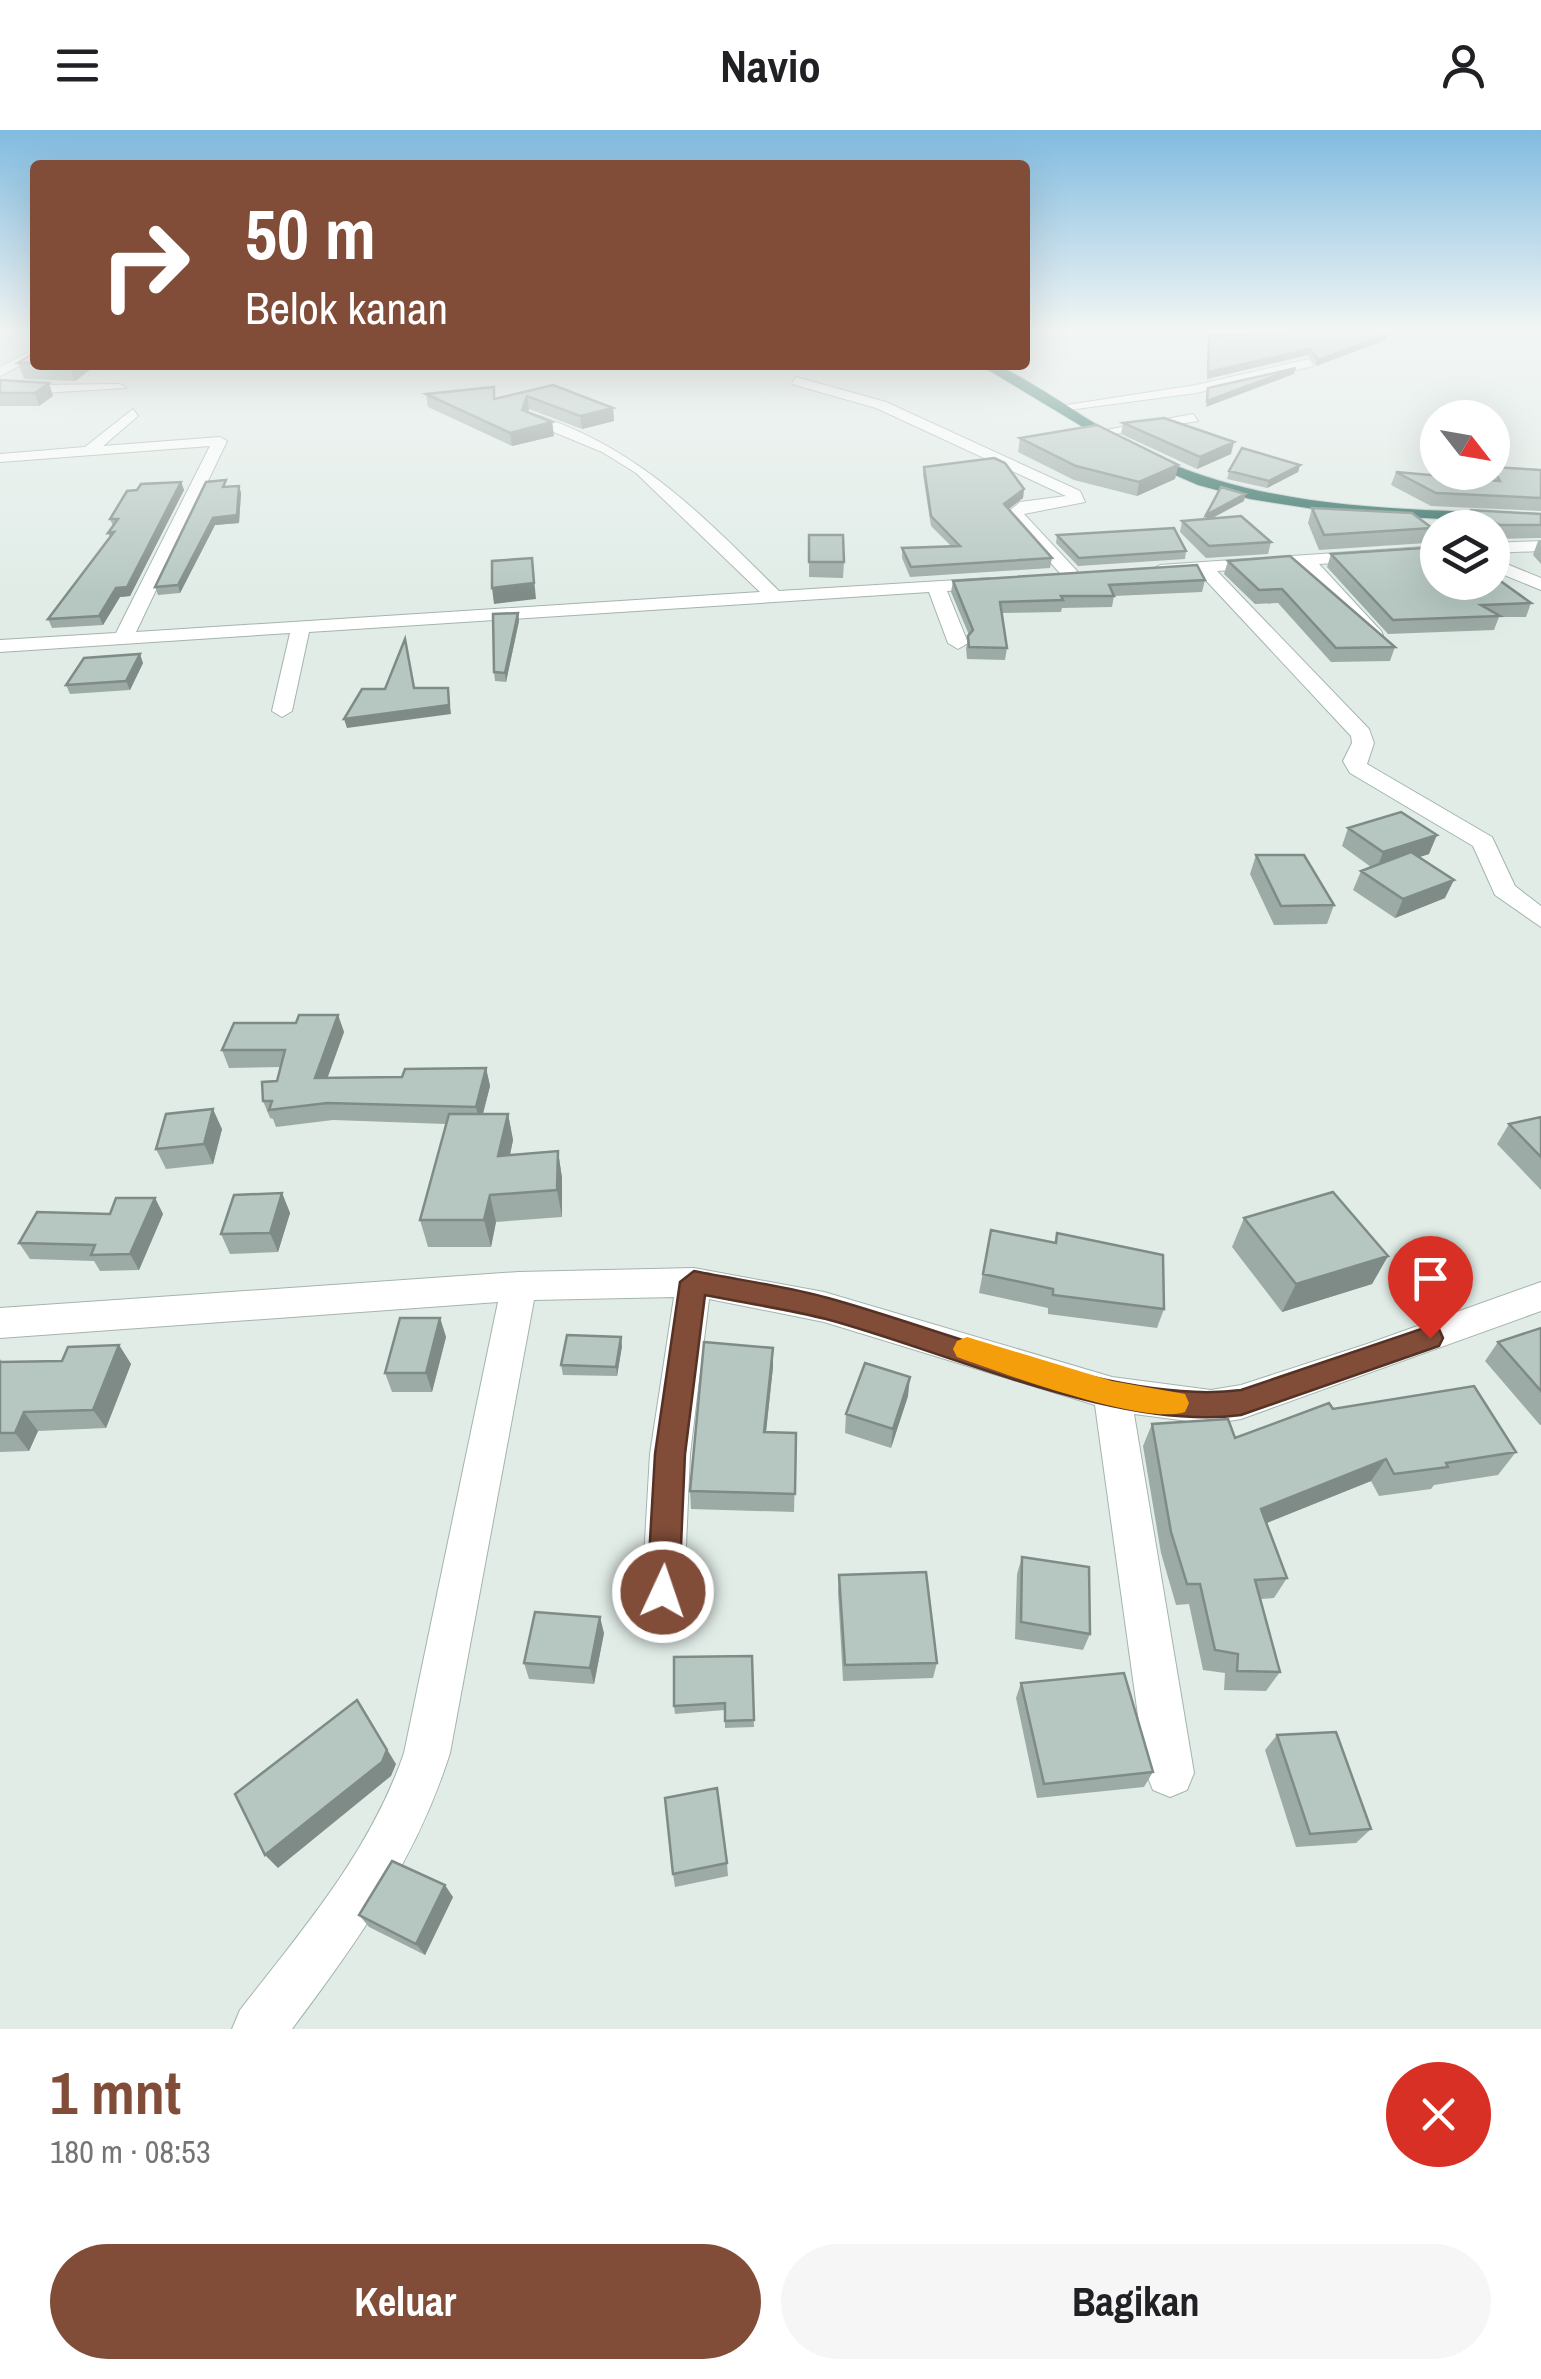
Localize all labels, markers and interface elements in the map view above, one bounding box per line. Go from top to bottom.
text: Navio [720,35,821,96]
icon: menu [50,38,105,93]
icon: person [1436,38,1491,93]
text: 50 m [245,187,376,281]
icon: right [80,200,210,330]
text: Belok kanan [245,277,448,338]
north arrow [1420,400,1510,490]
map controls [1420,400,1510,600]
button: layers [1420,510,1510,600]
pin [1388,1236,1473,1339]
icon: arrive [1403,1251,1458,1306]
position arrow [611,1540,715,1644]
text: 1 mnt [50,2052,181,2133]
button: close [1386,2062,1491,2167]
text: 180 m · 08:53 [50,2130,210,2173]
button: Keluar [50,2244,761,2359]
button: Bagikan [781,2244,1491,2359]

